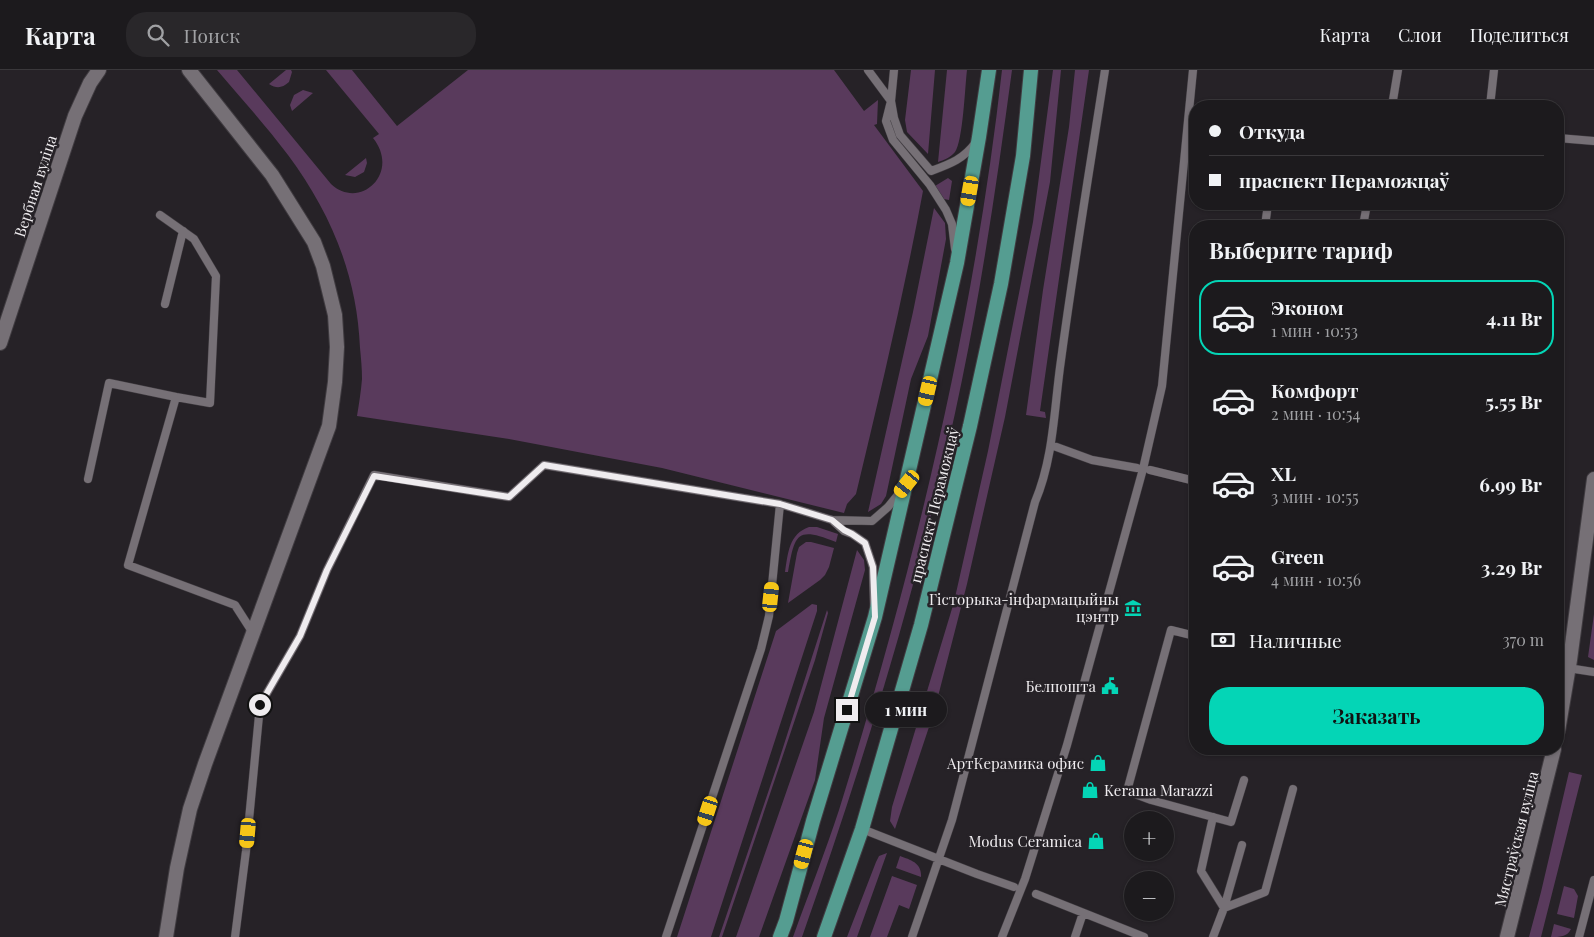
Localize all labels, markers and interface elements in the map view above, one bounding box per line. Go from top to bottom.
search box [126,12,476,57]
text: Карта [25,19,96,51]
icon: search [144,21,172,49]
text: Поиск [184,22,240,48]
text: Карта [1319,23,1370,47]
text: Слои [1398,23,1442,47]
text: Поделиться [1470,23,1569,47]
text: Откуда [1239,118,1305,144]
street label: Вербная вуліца [9,132,61,240]
text: праспект Пераможцаў [1239,167,1449,193]
car [960,175,979,207]
text: Выберите тариф [1209,235,1393,265]
text: Эконом [1271,294,1344,320]
icon: car [1211,295,1256,340]
text: 4.11 Br [1486,305,1542,331]
text: 1 мин · 10:53 [1271,320,1358,341]
car [917,375,938,407]
text: Комфорт [1271,377,1359,403]
icon: car [1211,378,1256,423]
text: 5.55 Br [1485,388,1542,414]
text: 2 мин · 10:54 [1271,403,1360,424]
street label: праспект Пераможцаў [905,425,963,585]
text: XL [1271,460,1296,486]
icon: car [1211,461,1256,506]
car [891,468,922,500]
text: 6.99 Br [1479,471,1542,497]
text: 3 мин · 10:55 [1271,486,1359,507]
text: Green [1271,543,1324,569]
icon: car [1211,544,1256,589]
text: 3.29 Br [1481,554,1542,580]
text: 4 мин · 10:56 [1271,569,1361,590]
car [761,581,780,613]
place label: Гісторыка-інфармацыйны цэнтр [929,589,1119,626]
museum icon: Гісторыка-інфармацыйны цэнтр [1123,598,1143,618]
icon: cash [1209,626,1237,654]
text: Наличные [1249,627,1342,653]
text: 370 m [1502,629,1544,650]
place label: Белпошта [1026,676,1097,696]
public building icon: Белпошта [1100,676,1120,696]
button: Заказать [1209,687,1544,745]
callout: 1 мин [864,692,947,728]
route start [249,694,271,716]
route end [836,699,858,721]
text: 1 мин [885,699,927,720]
place label: АртКерамика офис [946,753,1084,773]
shop icon: АртКерамика офис [1088,753,1108,773]
street label: Мястраўская вуліца [1490,769,1543,909]
shop icon: Kerama Marazzi [1080,780,1100,800]
place label: Kerama Marazzi [1104,780,1214,800]
car [696,794,719,828]
map controls [1124,811,1174,921]
button: + [1124,811,1174,861]
car [239,817,256,849]
place label: Modus Ceramica [969,831,1083,851]
shop icon: Modus Ceramica [1086,831,1106,851]
car [792,838,815,870]
button: − [1124,871,1174,921]

